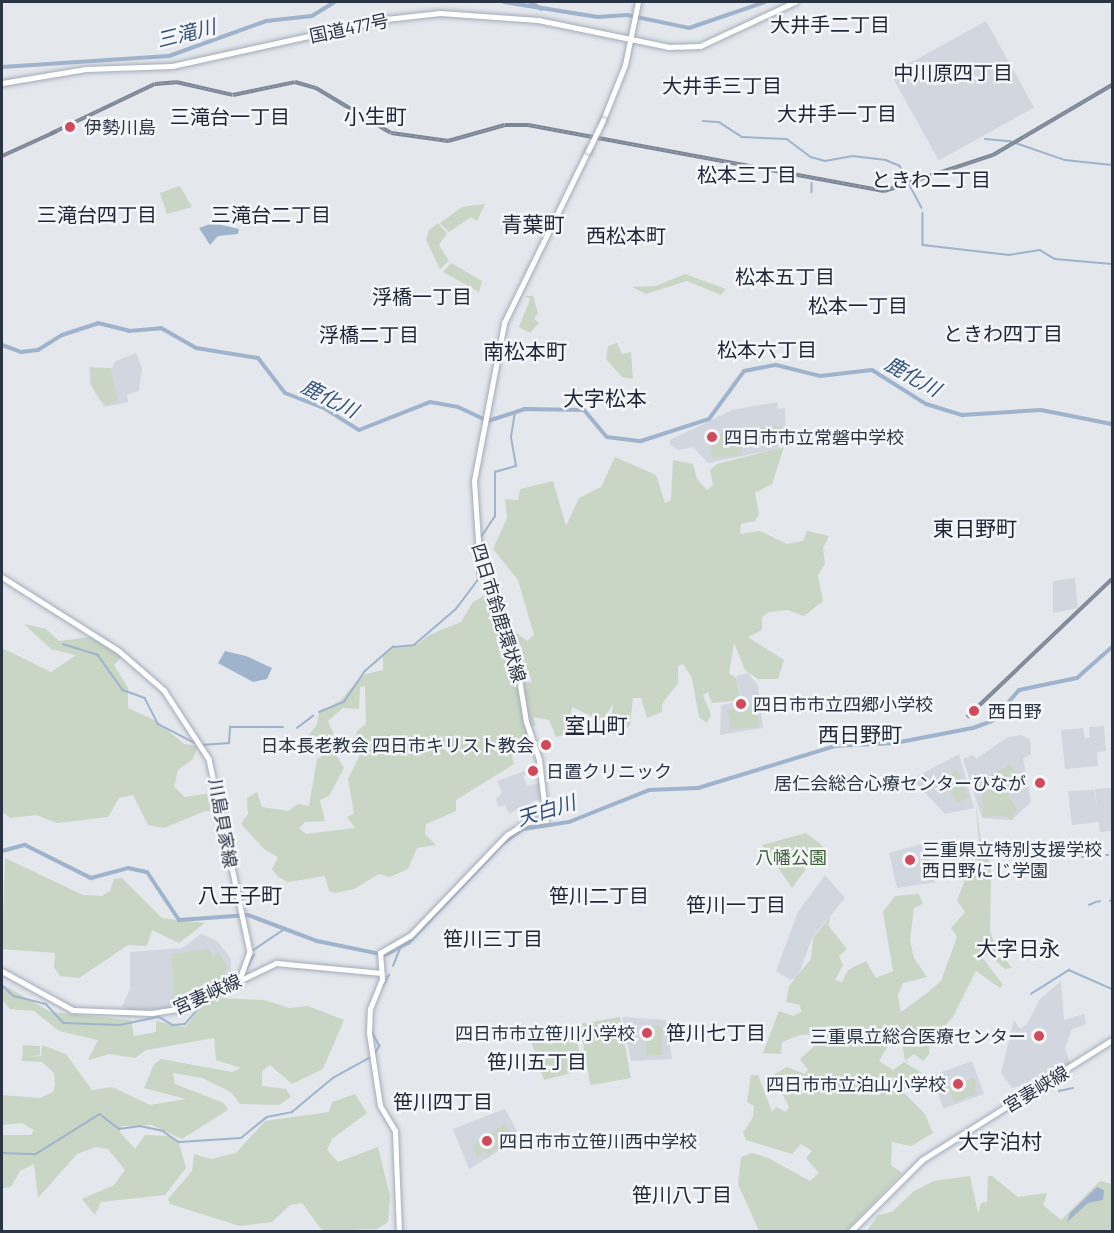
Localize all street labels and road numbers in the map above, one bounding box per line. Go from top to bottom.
street label: 国道477号 [307,9,391,47]
street label: 四日市鈴鹿環状線 [468,541,530,685]
street label: 川島貝家線 [205,777,241,869]
street label: 宮妻峡線 [170,969,244,1019]
street label: 宮妻峡線 [1000,1061,1072,1117]

